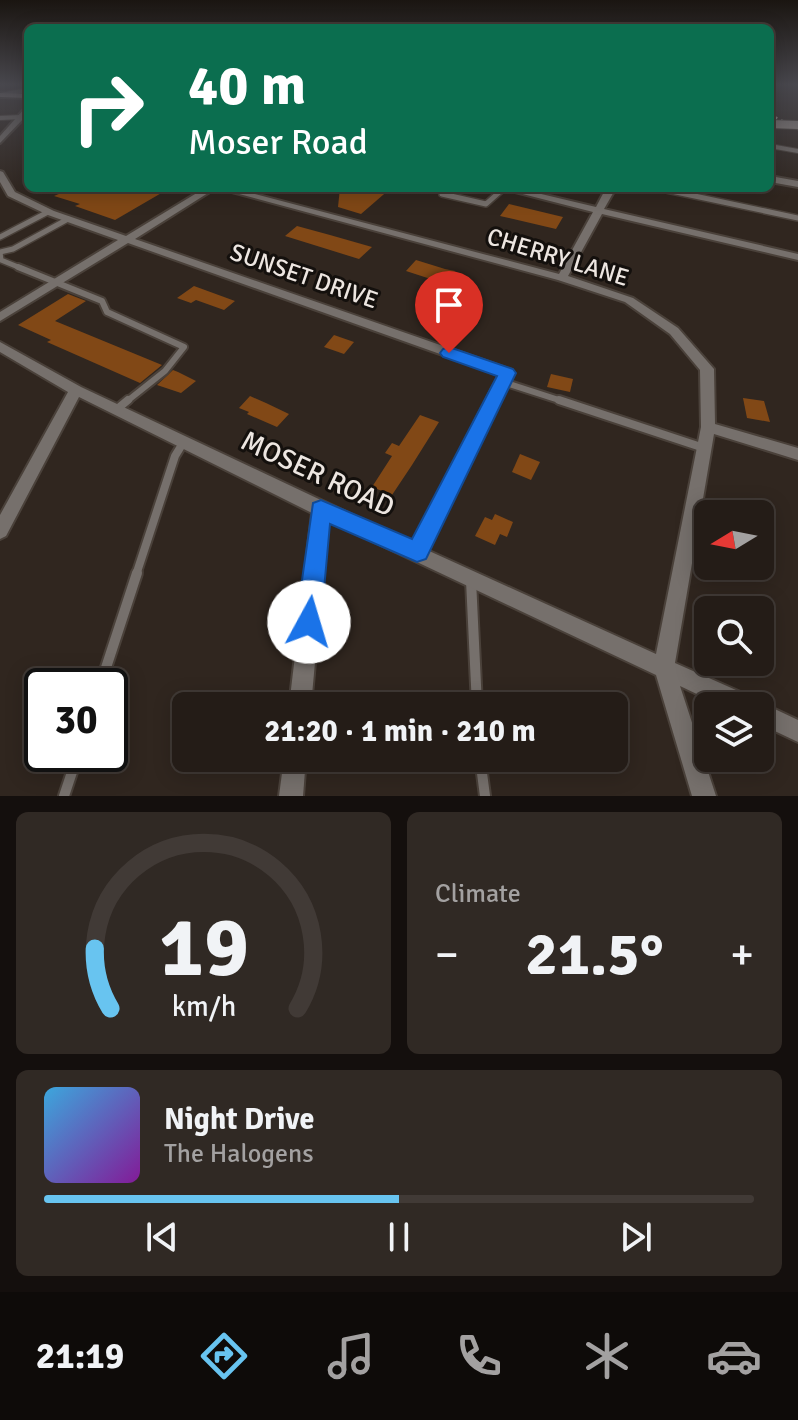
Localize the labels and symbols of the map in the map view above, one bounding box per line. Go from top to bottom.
street label: CHERRY LANE [483,221,633,293]
street label: SUNSET DRIVE [226,237,382,315]
pin [415,271,483,353]
street label: MOSER ROAD [236,424,400,524]
north arrow [694,500,774,580]
position arrow [267,580,351,664]
speed limit sign: 30 [24,668,128,772]

